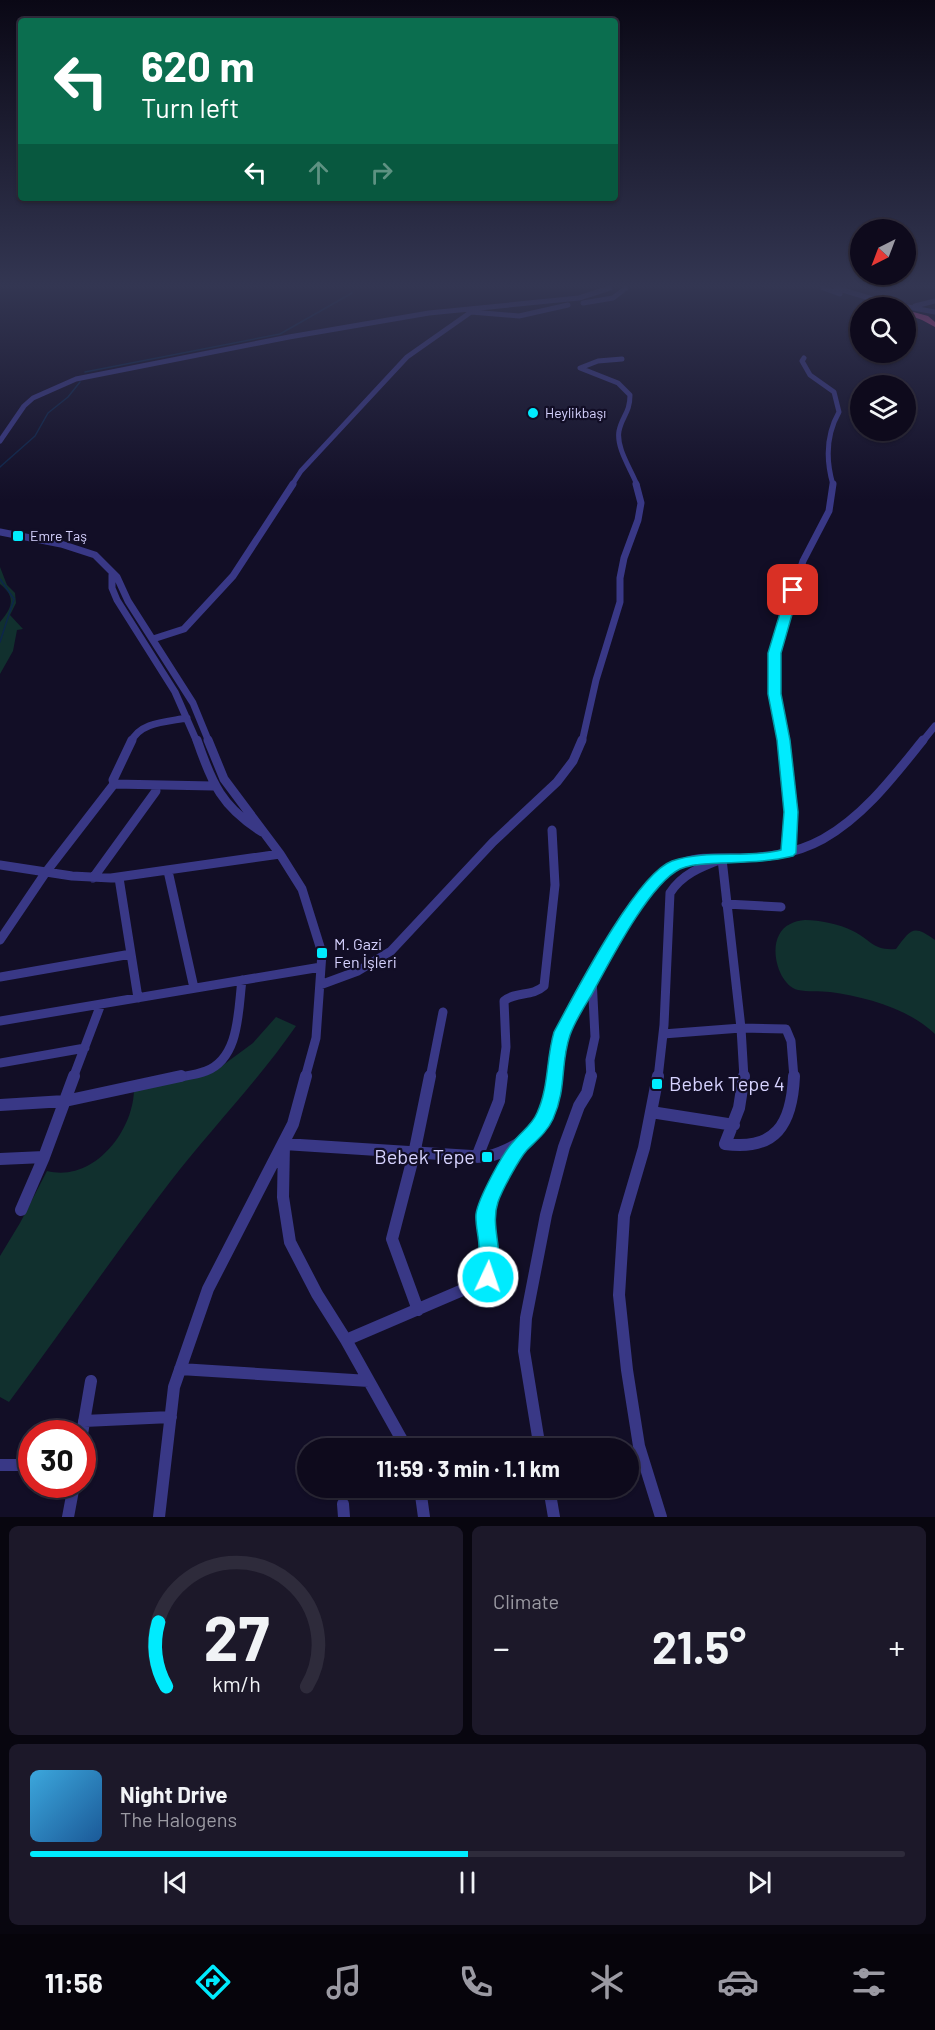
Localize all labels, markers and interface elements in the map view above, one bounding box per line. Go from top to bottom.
text: 620 m [141,40,254,90]
icon: left [42,42,120,120]
text: Turn left [141,91,239,123]
icon: left [239,156,272,189]
icon: ahead [302,156,335,189]
icon: right [365,156,398,189]
north arrow [850,219,916,285]
map controls [850,219,916,441]
button: search [850,297,916,363]
button: layers [850,375,916,441]
place label: Heylikbaşı [545,404,606,421]
marker: Heylikbaşı [526,406,540,420]
place label: Emre Taş [30,527,87,544]
marker: Emre Taş [11,529,25,543]
pin [767,564,818,615]
icon: arrive [776,573,809,606]
place label: M. Gazi Fen İşleri [334,934,397,971]
marker: M. Gazi Fen İşleri [315,946,329,960]
place label: Bebek Tepe 4 [669,1071,785,1095]
marker: Bebek Tepe 4 [650,1077,664,1091]
place label: Bebek Tepe [374,1144,475,1168]
marker: Bebek Tepe [480,1150,494,1164]
position arrow [456,1245,520,1309]
speed limit sign: 30 [18,1420,96,1498]
text: 11:59 · 3 min · 1.1 km [376,1455,560,1481]
text: Climate [493,1589,559,1613]
text: 27 [203,1599,269,1673]
text: 21.5° [652,1619,746,1673]
text: − [493,1627,510,1667]
text: + [889,1627,905,1667]
text: km/h [212,1672,260,1697]
text: Night Drive [120,1781,228,1807]
text: The Halogens [120,1807,237,1831]
icon: previous [159,1866,192,1899]
icon: pause [451,1866,484,1899]
icon: next [743,1866,776,1899]
icon: directions [192,1961,234,2003]
icon: music [323,1961,365,2003]
icon: phone [455,1961,497,2003]
icon: climate [586,1961,628,2003]
icon: car [717,1961,759,2003]
icon: filters [848,1961,890,2003]
text: 11:56 [45,1966,103,1998]

